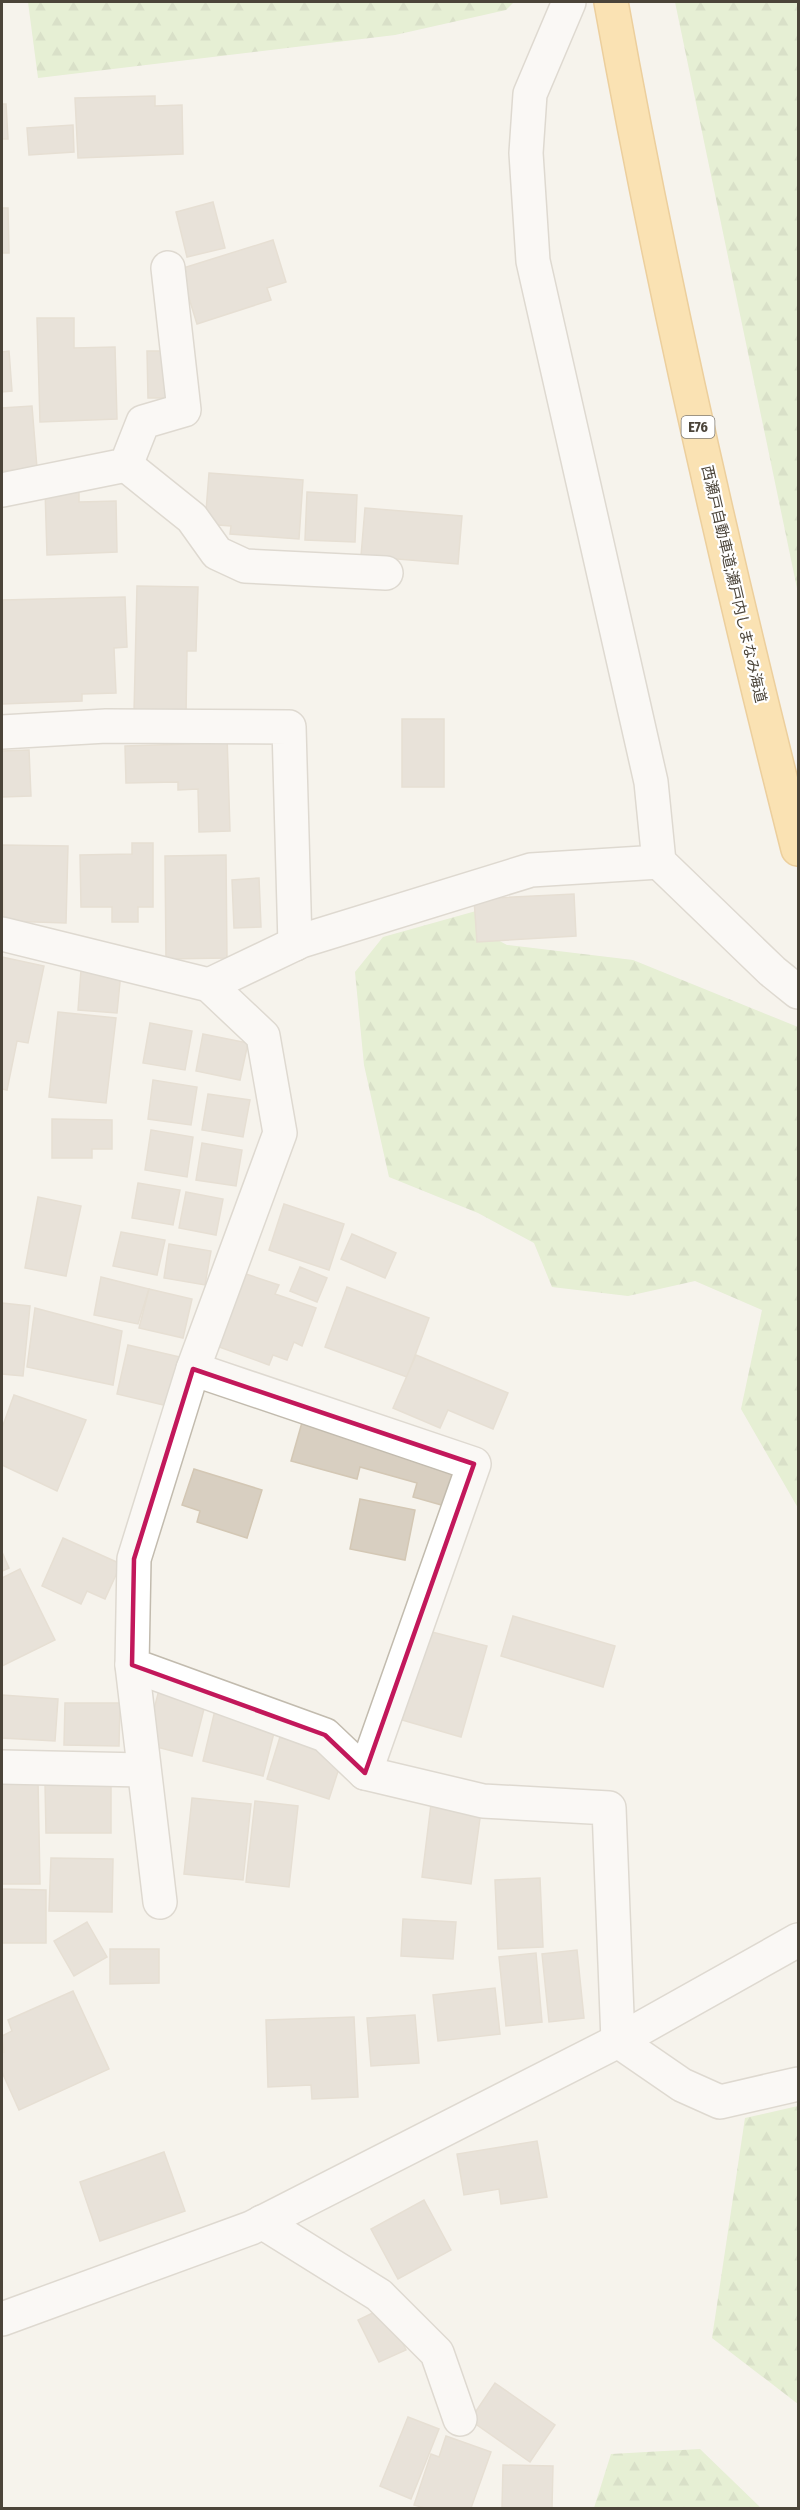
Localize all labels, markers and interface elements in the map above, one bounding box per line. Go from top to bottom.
road number: E76 [682,416,714,438]
street label: 西瀬戸自動車道;瀬戸内しまなみ海道 [698,463,770,705]

